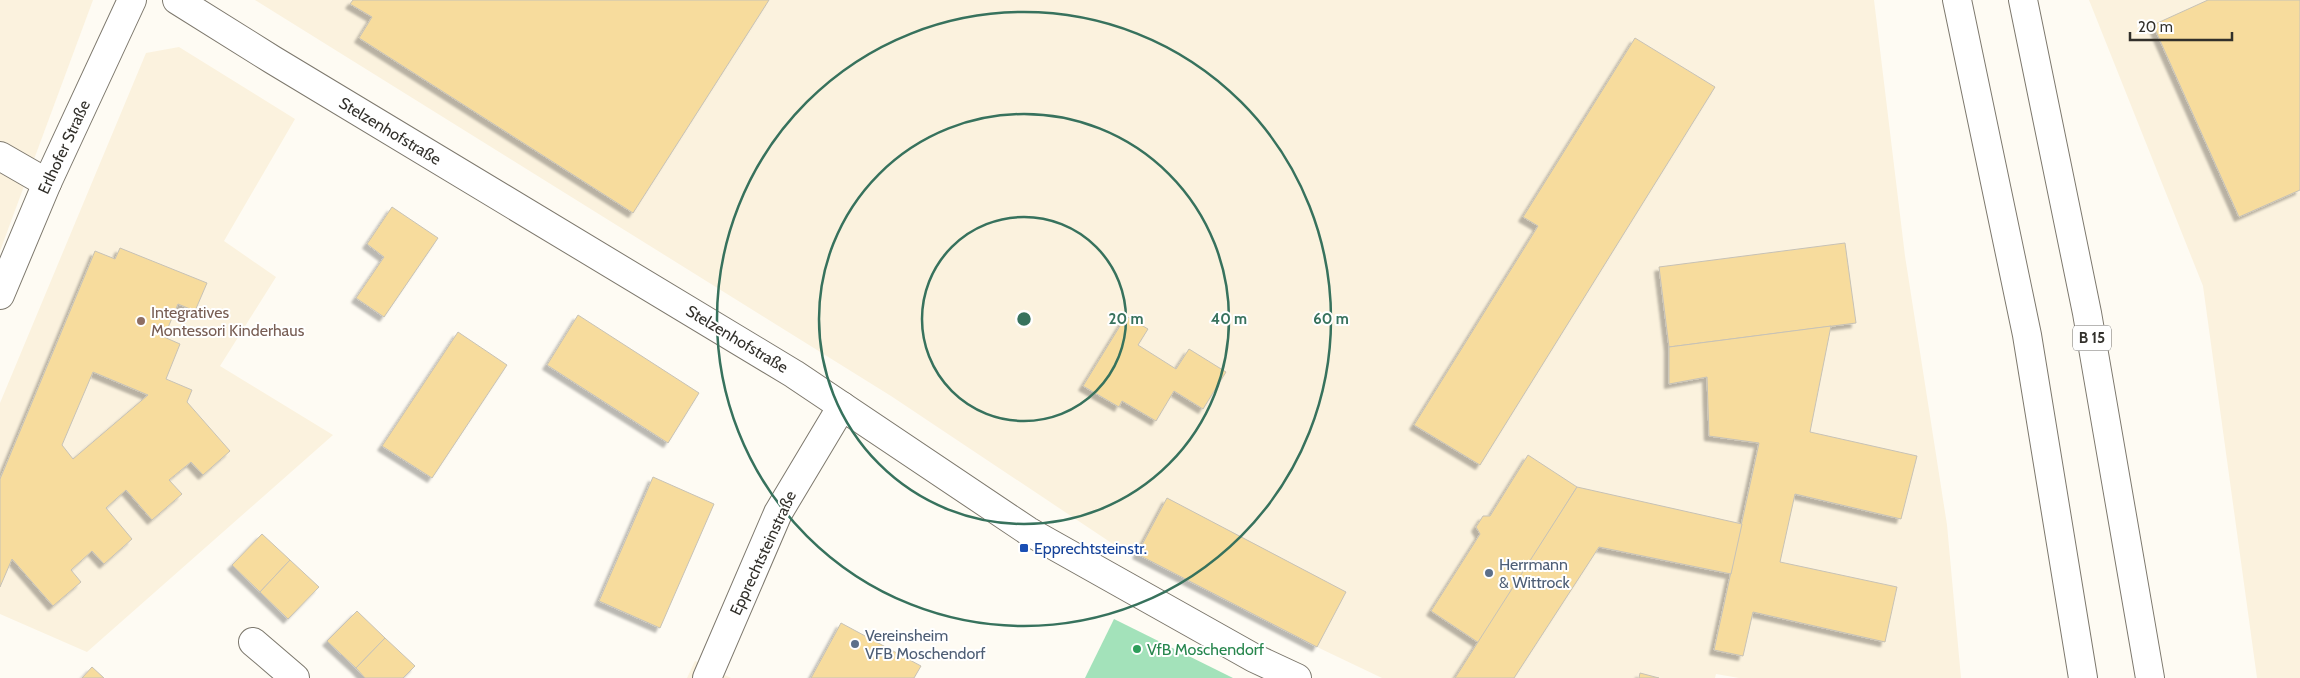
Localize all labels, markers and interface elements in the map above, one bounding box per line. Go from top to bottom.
scale bar [2130,10,2232,42]
text: 20 m [2138,18,2173,36]
street label: Stelzenhofstraße [336,93,444,169]
street label: Erlhofer Straße [34,97,94,197]
street label: Stelzenhofstraße [683,301,791,377]
place label: Integratives Montessori Kinderhaus [151,303,305,340]
centre of rings [1015,310,1033,328]
text: 20 m [1109,310,1143,328]
text: 40 m [1211,310,1247,328]
text: 60 m [1313,310,1349,328]
marker: Integratives Montessori Kinderhaus [135,315,147,327]
road number: B 15 [2073,326,2111,350]
street label: Epprechtsteinstraße [726,488,800,618]
place label: Epprechtsteinstr. [1034,539,1147,558]
marker: Epprechtsteinstr. [1018,542,1030,554]
place label: Herrmann & Wittrock [1499,555,1571,592]
marker: Herrmann & Wittrock [1483,567,1495,579]
place label: Vereinsheim VFB Moschendorf [865,626,986,663]
marker: Vereinsheim VFB Moschendorf [849,638,861,650]
place label: VfB Moschendorf [1147,640,1265,659]
marker: VfB Moschendorf [1131,643,1143,655]

